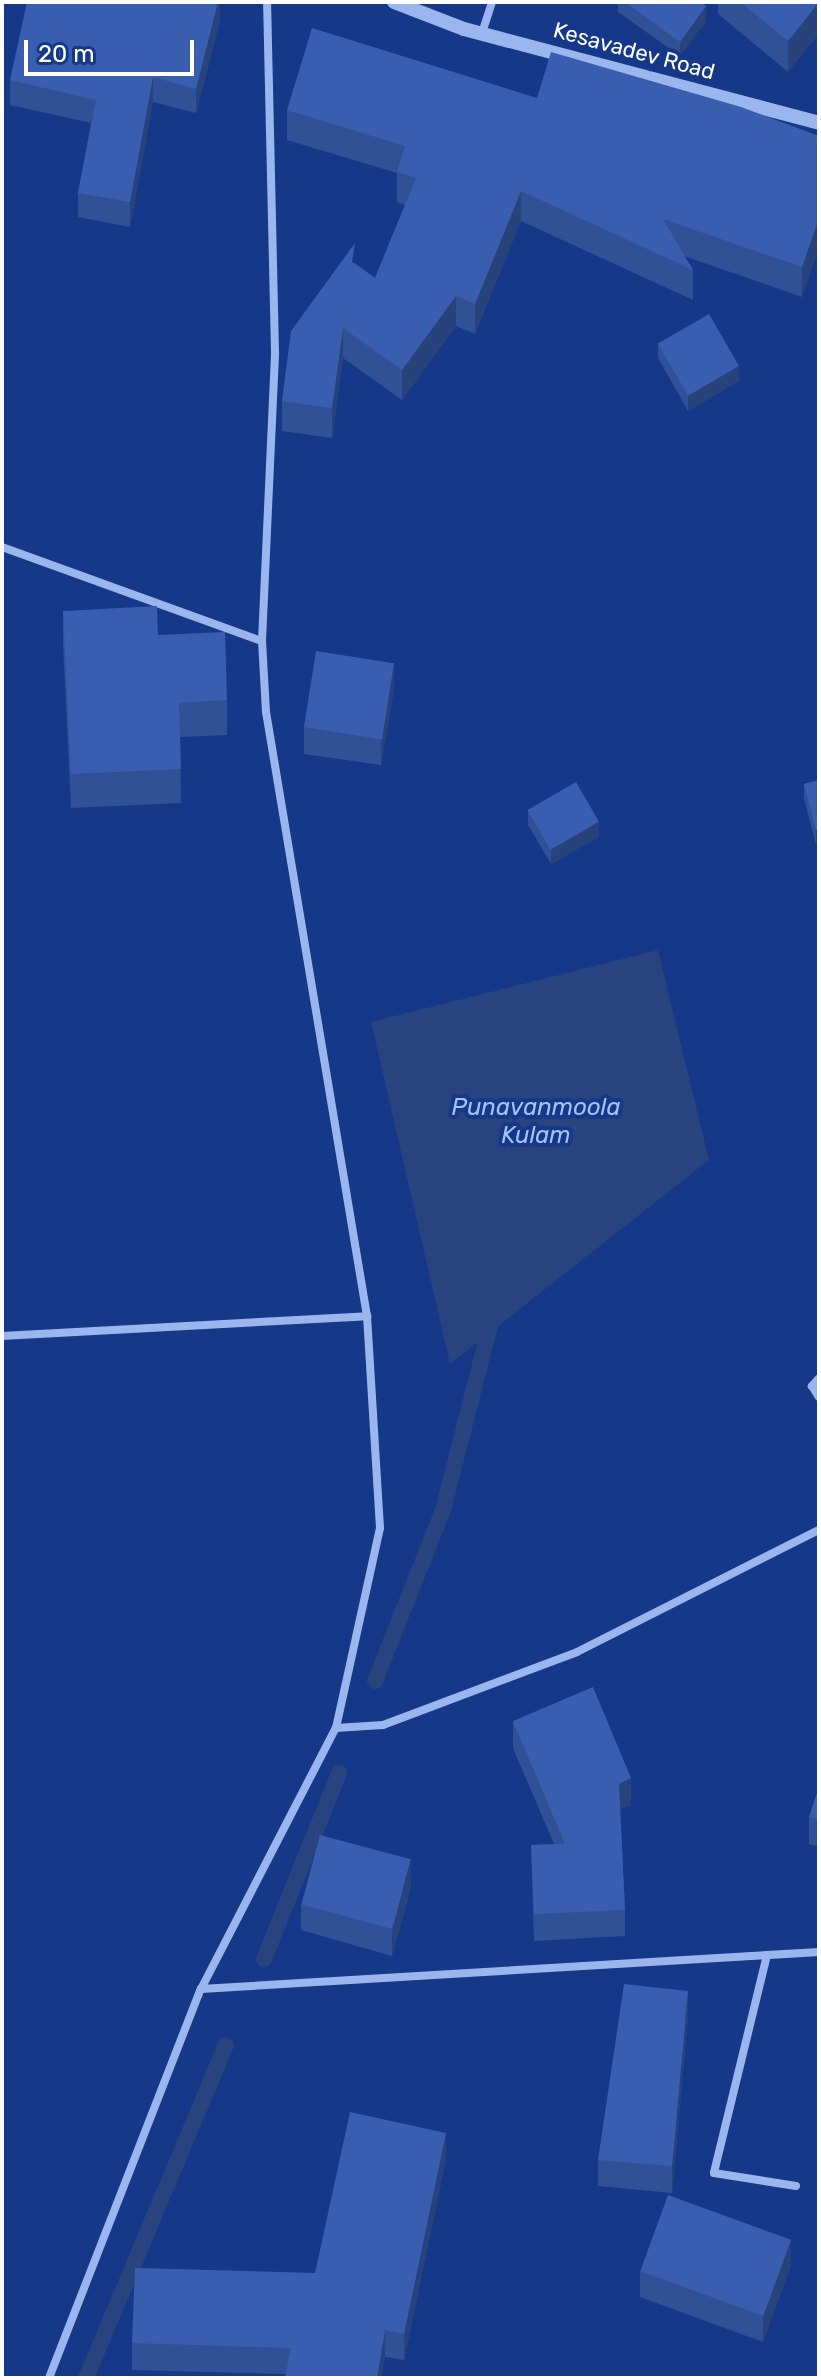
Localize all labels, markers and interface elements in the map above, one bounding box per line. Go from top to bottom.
street label: Kesavadev Road [550,17,718,85]
scale bar [28,24,198,74]
text: 20 m [38,40,95,68]
water label: Punavanmoola Kulam [451,1094,621,1150]

